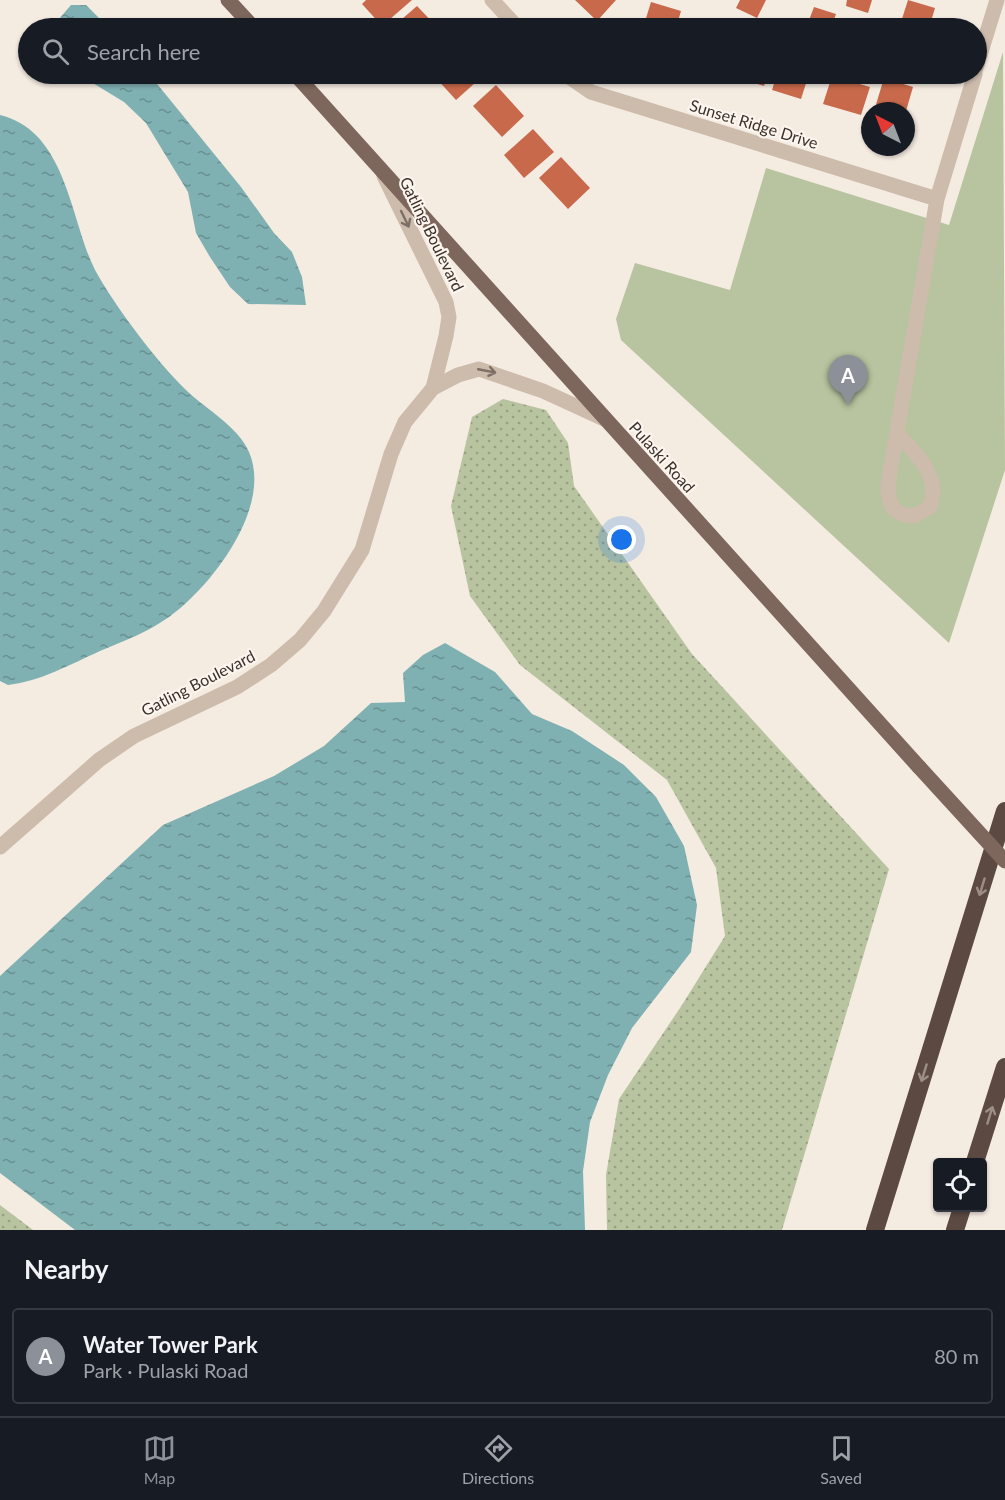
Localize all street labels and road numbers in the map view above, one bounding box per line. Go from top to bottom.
street label: Sunset Ridge Drive [688,95,821,152]
street label: Gatling Boulevard [397,173,468,294]
street label: Pulaski Road [626,417,699,496]
street label: Gatling Boulevard [138,646,258,719]

